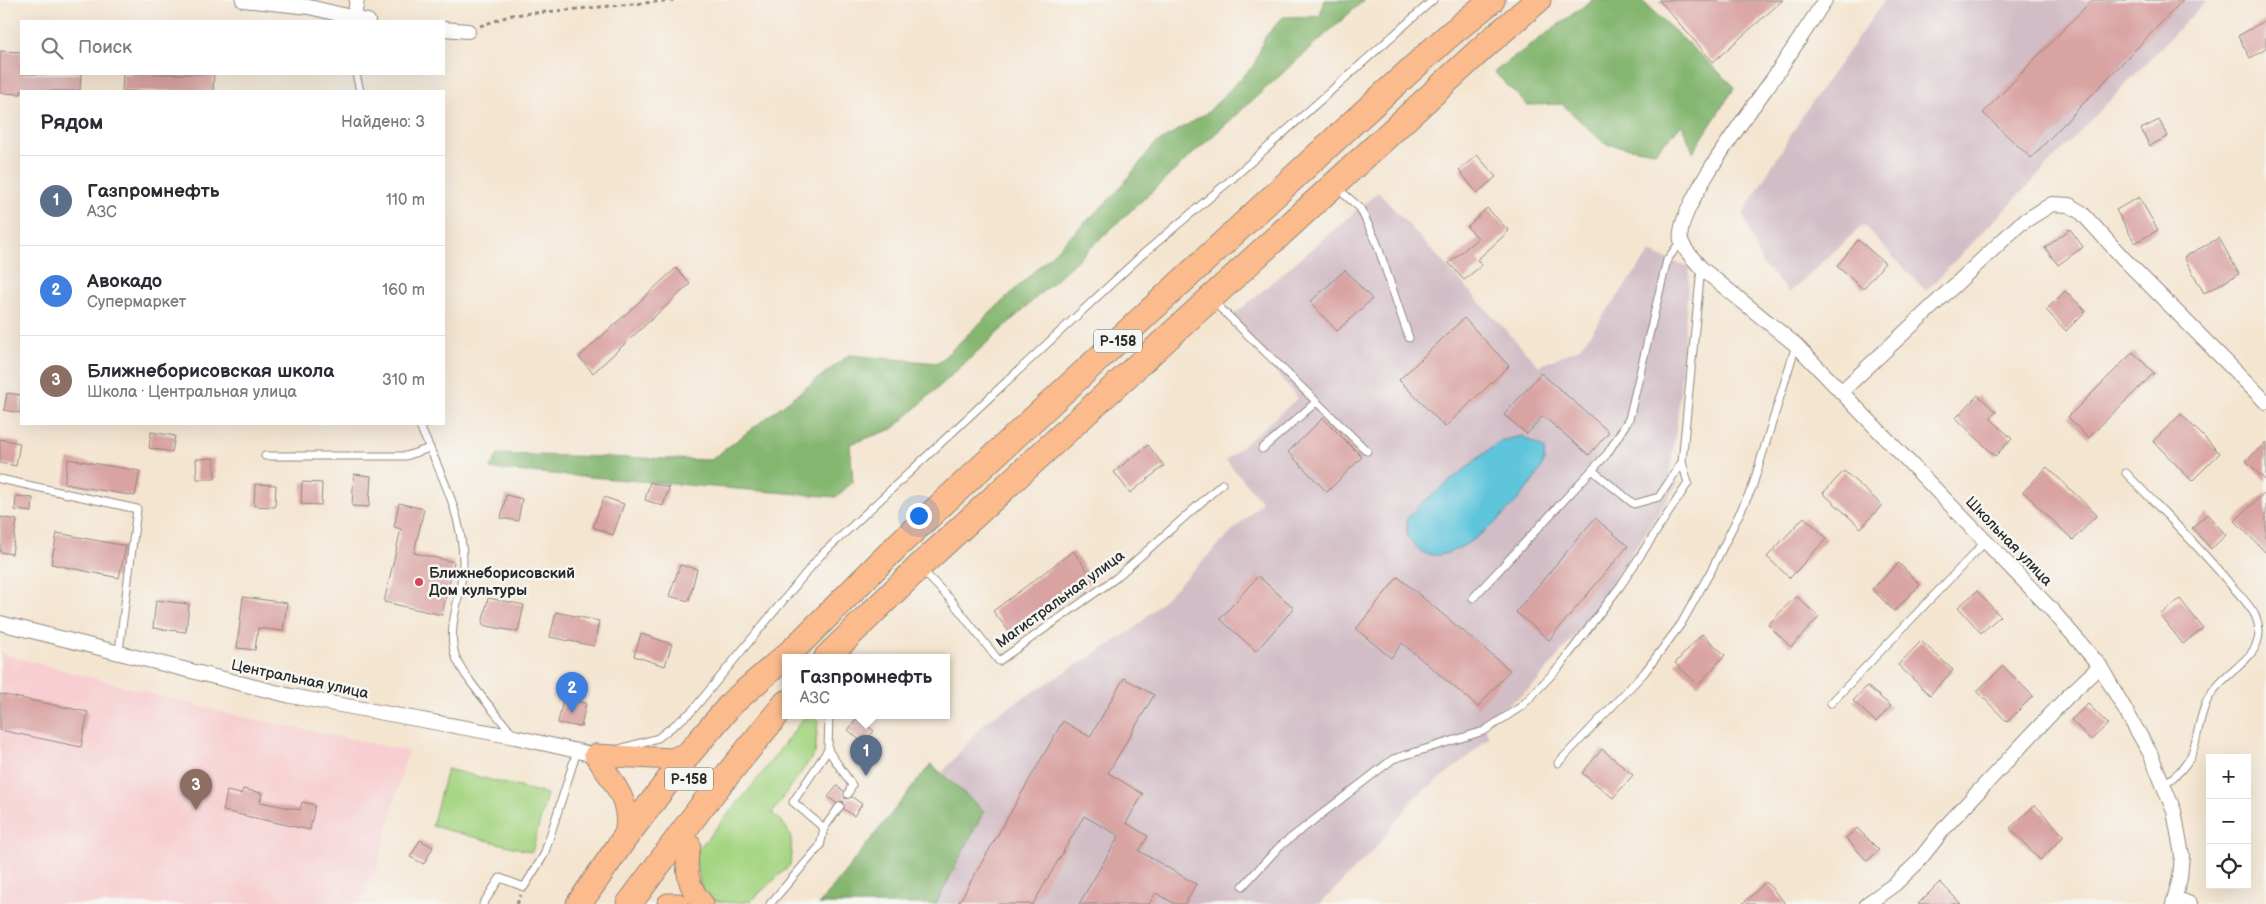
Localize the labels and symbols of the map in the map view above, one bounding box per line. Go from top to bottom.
road number: Р-158 [1094,330,1142,352]
street label: Школьная улица [1961,493,2056,590]
your location [906,503,932,529]
street label: Магистральная улица [992,546,1128,652]
place label: Ближнеборисовский Дом культуры [429,564,575,600]
marker: Ближнеборисовский Дом культуры [413,576,425,588]
street label: Центральная улица [230,656,370,703]
pin: 2 [556,672,588,713]
pin: 1 [850,735,882,776]
road number: Р-158 [665,768,713,791]
pin: 3 [180,769,212,810]

